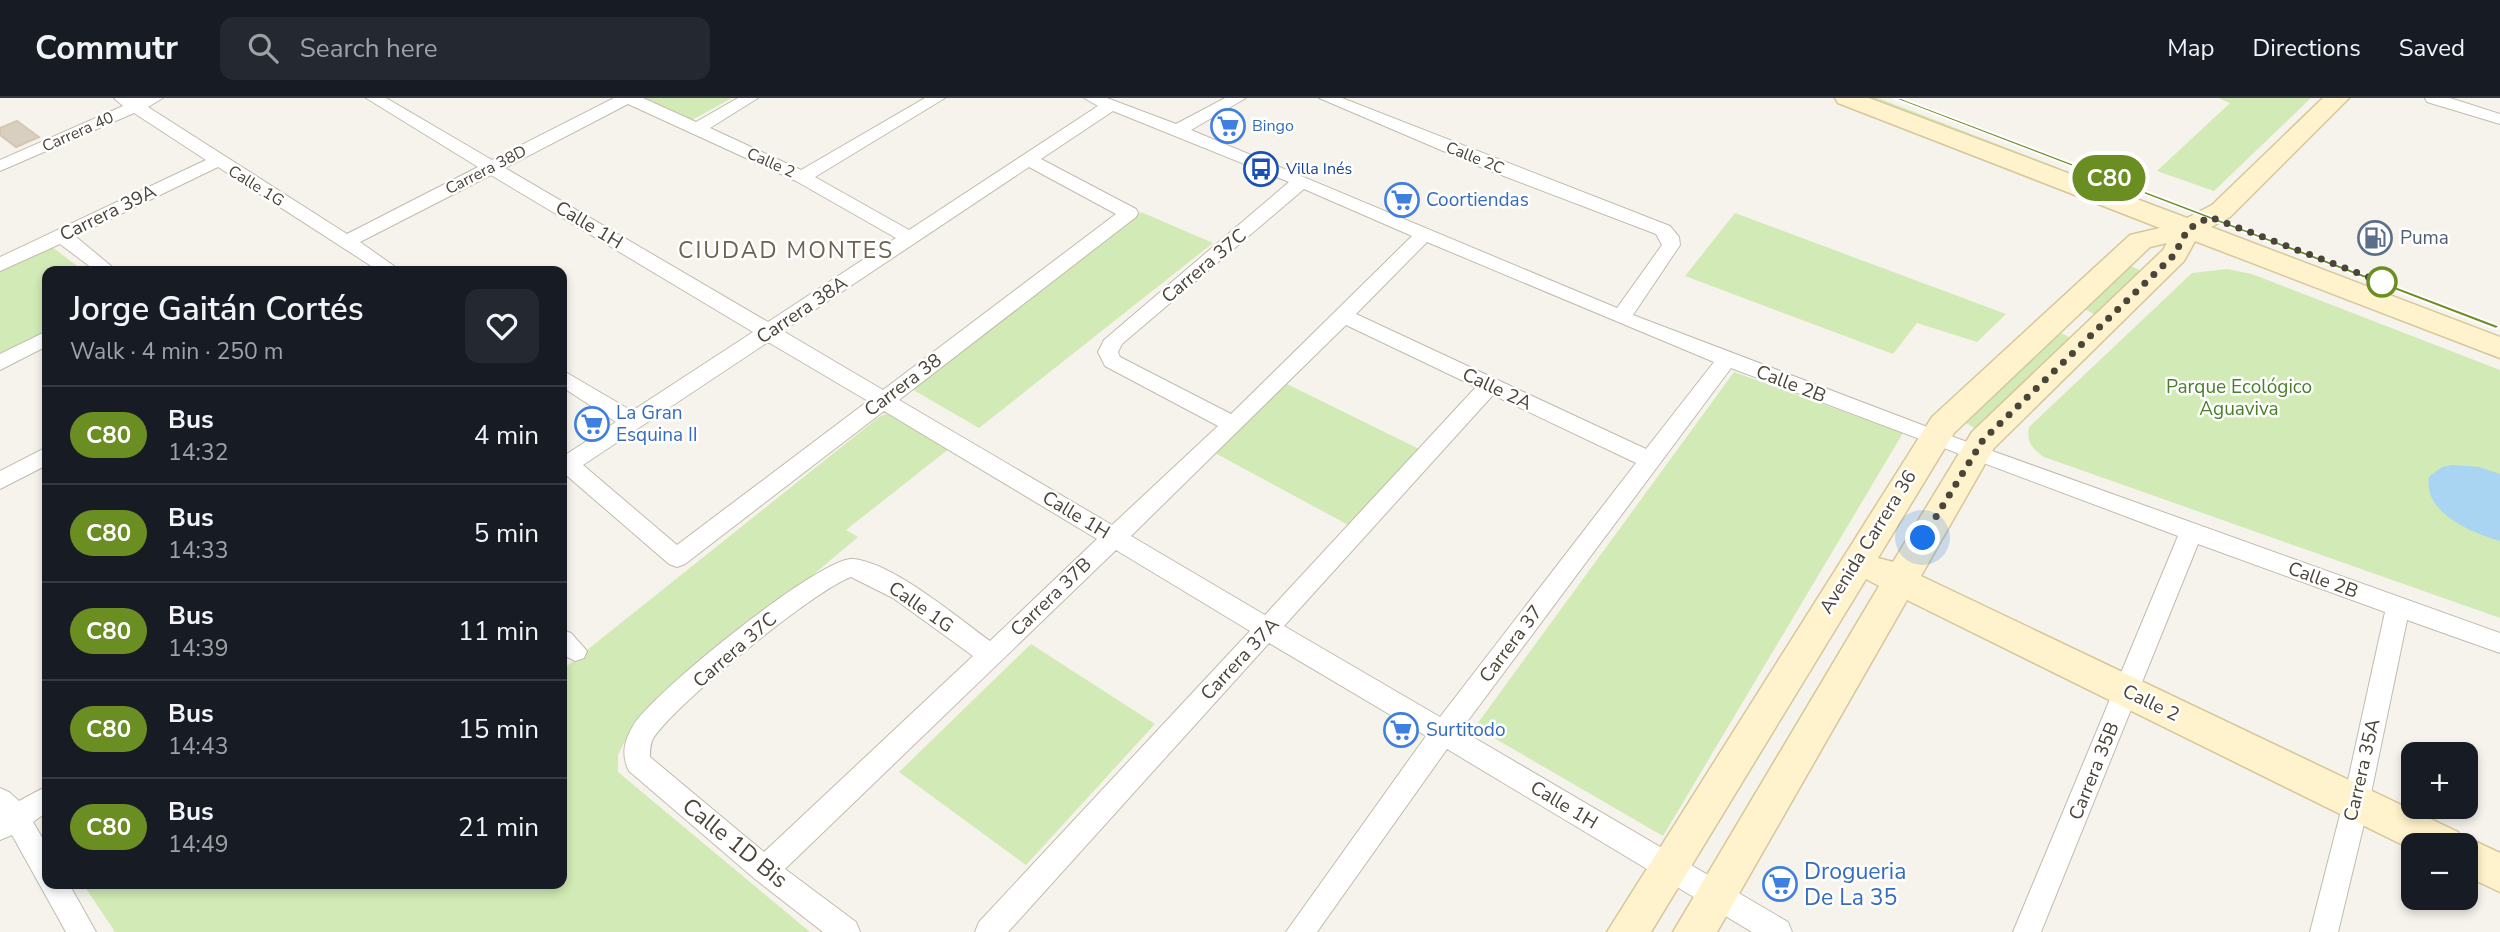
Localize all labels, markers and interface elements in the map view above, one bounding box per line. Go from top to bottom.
search box [220,17,710,80]
text: Commutr [35,26,178,71]
icon: search [244,29,282,67]
text: Search here [300,31,438,66]
text: Map [2167,32,2214,64]
text: Directions [2252,32,2361,64]
text: Saved [2399,32,2465,64]
street label: Carrera 40 [39,106,117,158]
supermarket icon: Bingo [1209,107,1247,145]
place label: Bingo [1252,115,1294,137]
street label: Calle 2C [1442,136,1508,180]
street label: Carrera 38D [442,140,530,200]
street label: Calle 2 [743,143,799,183]
bus stop icon: Villa Inés [1242,150,1280,188]
line badge: C80 [2069,155,2149,201]
place label: Villa Inés [1285,158,1352,180]
street label: Calle 1G [224,160,288,212]
text: C80 [2086,162,2132,194]
street label: Carrera 39A [55,178,161,248]
supermarket icon: Coortiendas [1383,181,1421,219]
place label: Coortiendas [1426,187,1529,213]
street label: Calle 1H [550,195,628,255]
fuel station icon: Puma [2356,219,2394,257]
street label: Carrera 37C [1156,223,1252,309]
place label: Puma [2400,225,2449,251]
district label: CIUDAD MONTES [678,235,894,266]
unlabelled marker [2367,267,2397,297]
street label: Carrera 38A [751,270,853,350]
text: Jorge Gaitán Cortés [70,287,364,332]
button: heart [465,289,539,363]
text: Walk · 4 min · 250 m [70,336,283,367]
street label: Carrera 38 [859,347,947,423]
street label: Calle 2B [1752,359,1830,409]
street label: Calle 2A [1458,362,1536,416]
park label: Parque Ecológico Aguaviva [2166,374,2312,422]
place label: La Gran Esquina II [616,400,698,448]
text: Bus [168,402,214,437]
supermarket icon: La Gran Esquina II [573,405,611,443]
text: 4 min [474,418,539,453]
text: C80 [86,419,131,451]
text: 14:32 [168,437,228,468]
street label: Avenida Carrera 36 [1813,465,1923,619]
street label: Calle 1H [1037,485,1115,545]
text: Bus [168,500,214,535]
text: 5 min [474,516,539,551]
text: C80 [86,517,131,549]
your location [1905,520,1940,555]
text: 14:33 [168,535,228,566]
street label: Carrera 37B [1005,552,1097,642]
street label: Calle 2B [2284,555,2362,605]
street label: Calle 1G [883,575,959,639]
text: Bus [168,598,214,633]
street label: Carrera 37 [1473,600,1549,688]
street label: Carrera 37C [687,606,783,694]
street label: Carrera 37A [1195,612,1285,706]
text: 11 min [458,614,539,649]
text: C80 [86,615,131,647]
text: 14:39 [168,633,228,664]
street label: Calle 2 [2118,678,2184,728]
text: Bus [168,696,214,731]
supermarket icon: Surtitodo [1382,711,1420,749]
text: 15 min [458,712,539,747]
text: C80 [86,713,131,745]
street label: Carrera 35A [2338,716,2386,824]
place label: Surtitodo [1426,717,1505,743]
street label: Carrera 35B [2063,718,2125,824]
text: 14:43 [168,731,228,762]
map controls [2401,742,2478,910]
button: + [2401,742,2478,819]
street label: Calle 1H [1525,775,1603,835]
street label: Calle 1D Bis [676,791,794,895]
text: Bus [168,794,214,829]
text: 21 min [458,810,539,845]
text: C80 [86,811,131,843]
text: 14:49 [168,829,228,860]
button: − [2401,833,2478,910]
place label: Drogueria De La 35 [1804,856,1906,913]
supermarket icon: Drogueria De La 35 [1761,865,1799,903]

